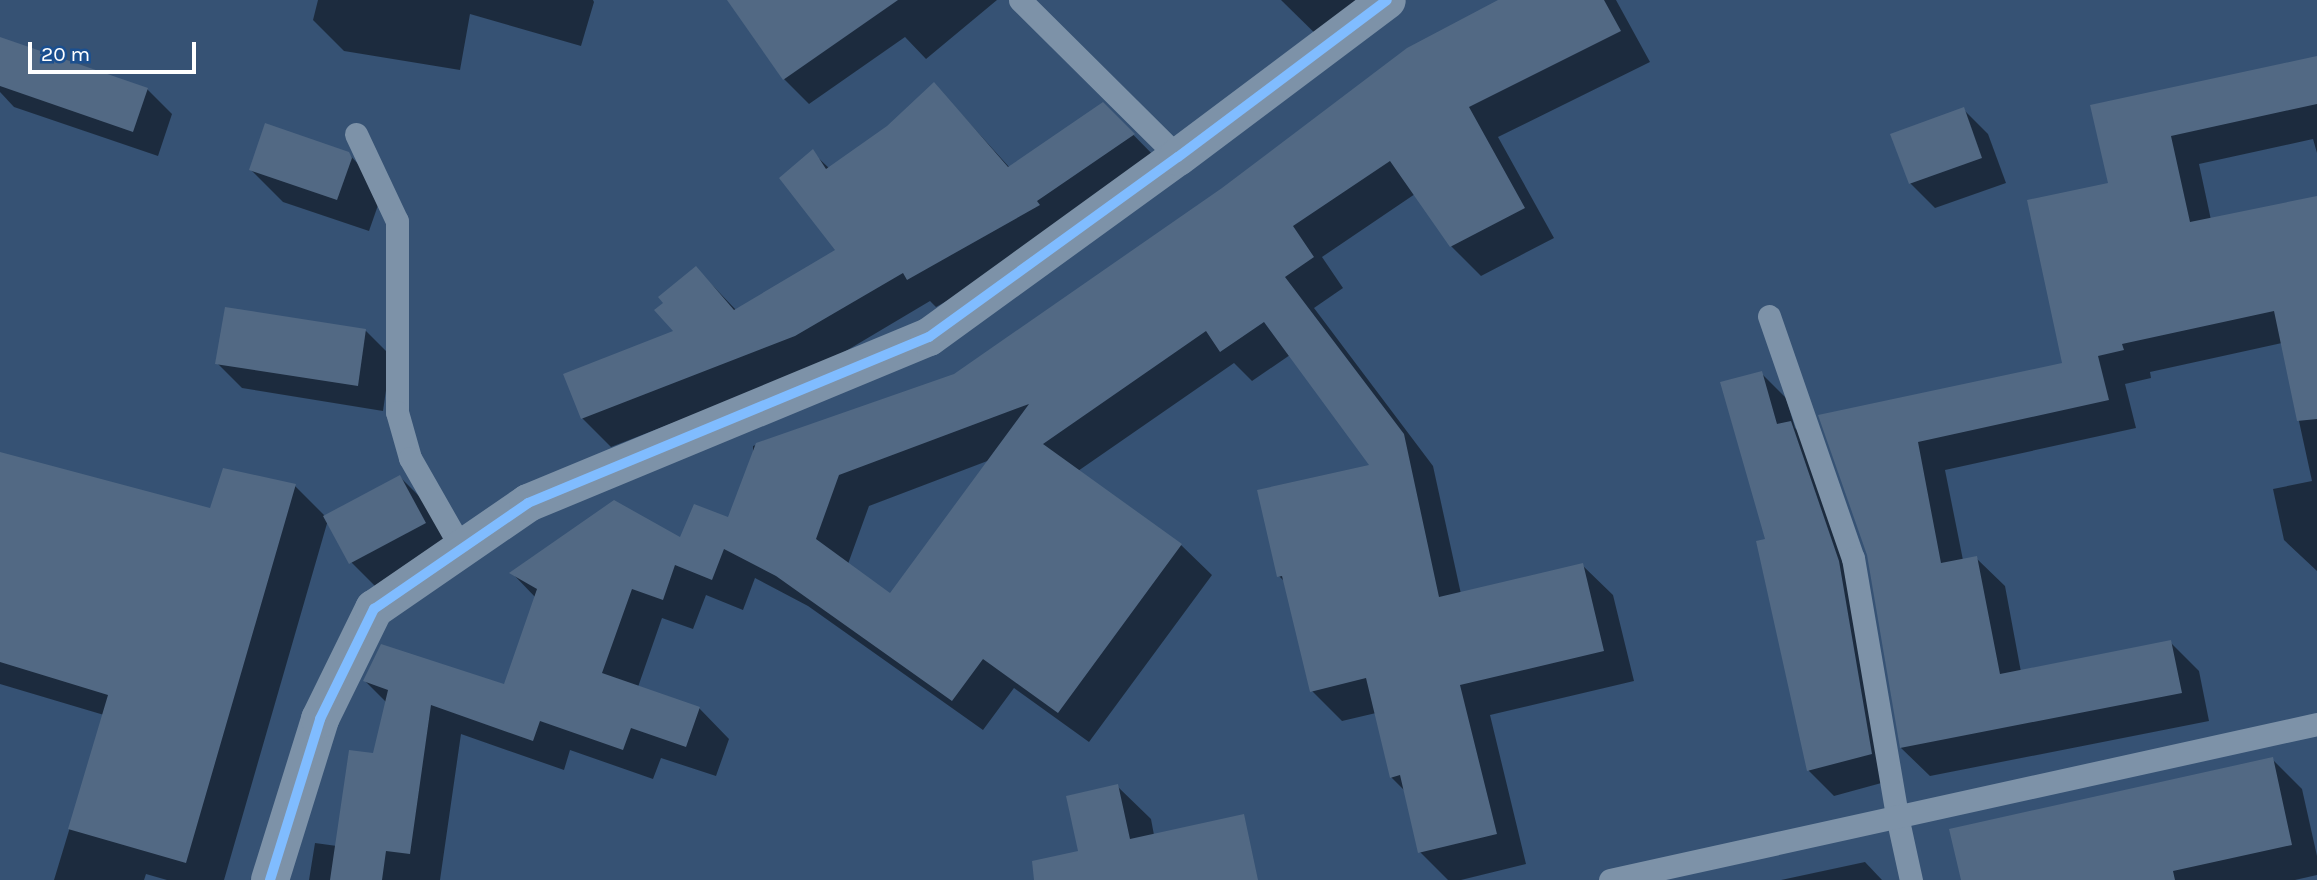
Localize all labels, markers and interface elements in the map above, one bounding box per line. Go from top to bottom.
scale bar [32,28,200,72]
text: 20 m [41,42,90,66]

